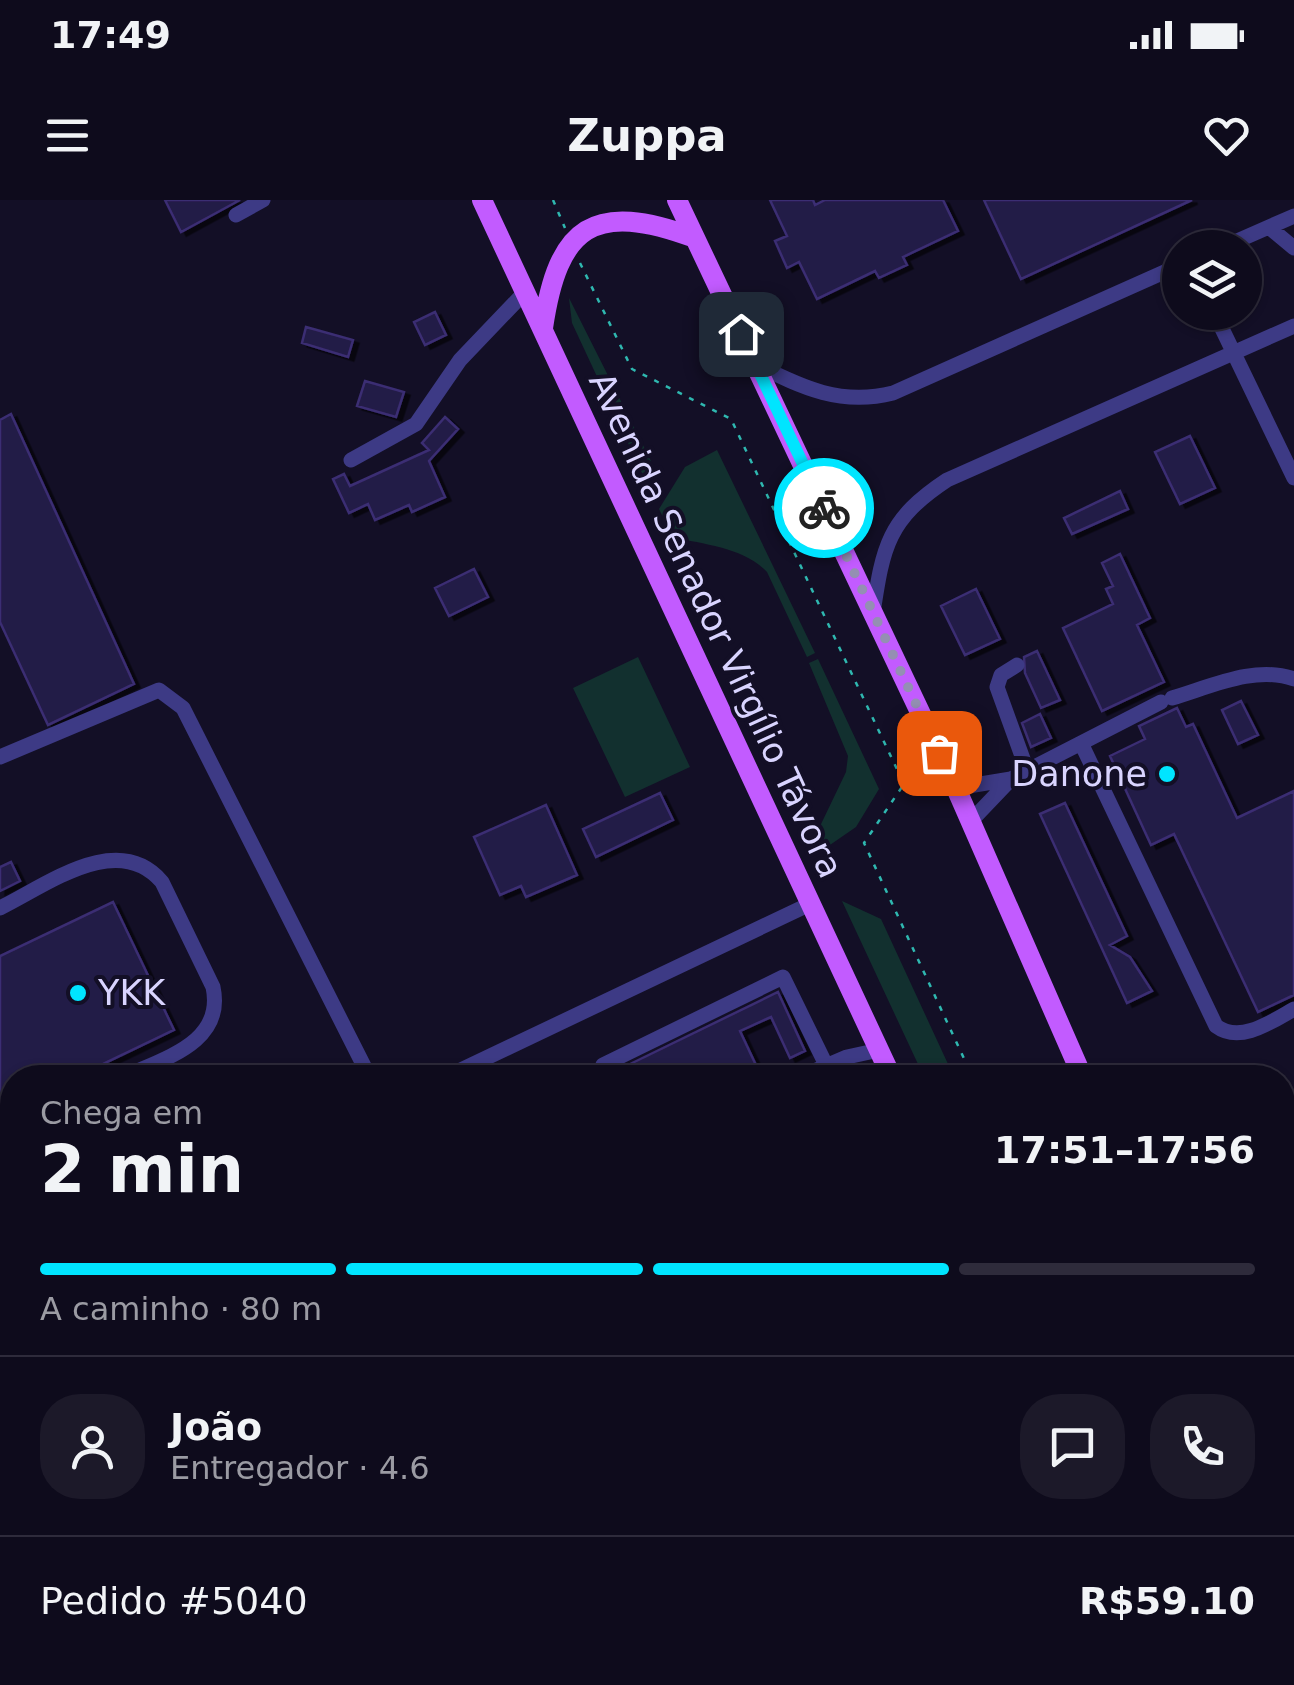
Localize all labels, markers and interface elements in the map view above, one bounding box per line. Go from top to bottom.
text: 17:49 [50,13,171,57]
icon: menu [40,108,95,163]
icon: heart [1199,108,1254,163]
text: Zuppa [567,109,727,162]
map controls [1162,230,1262,330]
button: layers [1162,230,1262,330]
pin [699,292,784,377]
icon: home [714,307,769,362]
street label: Avenida Senador Virgílio Távora [581,366,851,884]
courier [774,458,874,558]
icon: bike [797,481,852,536]
pin [897,711,982,796]
icon: bag [912,726,967,781]
place label: Danone [1011,754,1147,794]
marker: Danone [1156,763,1178,785]
place label: YKK [97,973,166,1013]
marker: YKK [67,982,89,1004]
text: Chega em [40,1094,203,1132]
text: 17:51–17:56 [994,1128,1255,1172]
text: 2 min [40,1132,244,1207]
text: A caminho · 80 m [40,1290,322,1328]
button: person [40,1394,145,1499]
button: chat [1020,1394,1125,1499]
button: phone [1150,1394,1255,1499]
text: João [170,1405,262,1449]
text: Entregador · 4.6 [170,1449,430,1487]
text: Pedido #5040 [40,1579,308,1623]
text: R$59.10 [1079,1579,1255,1623]

